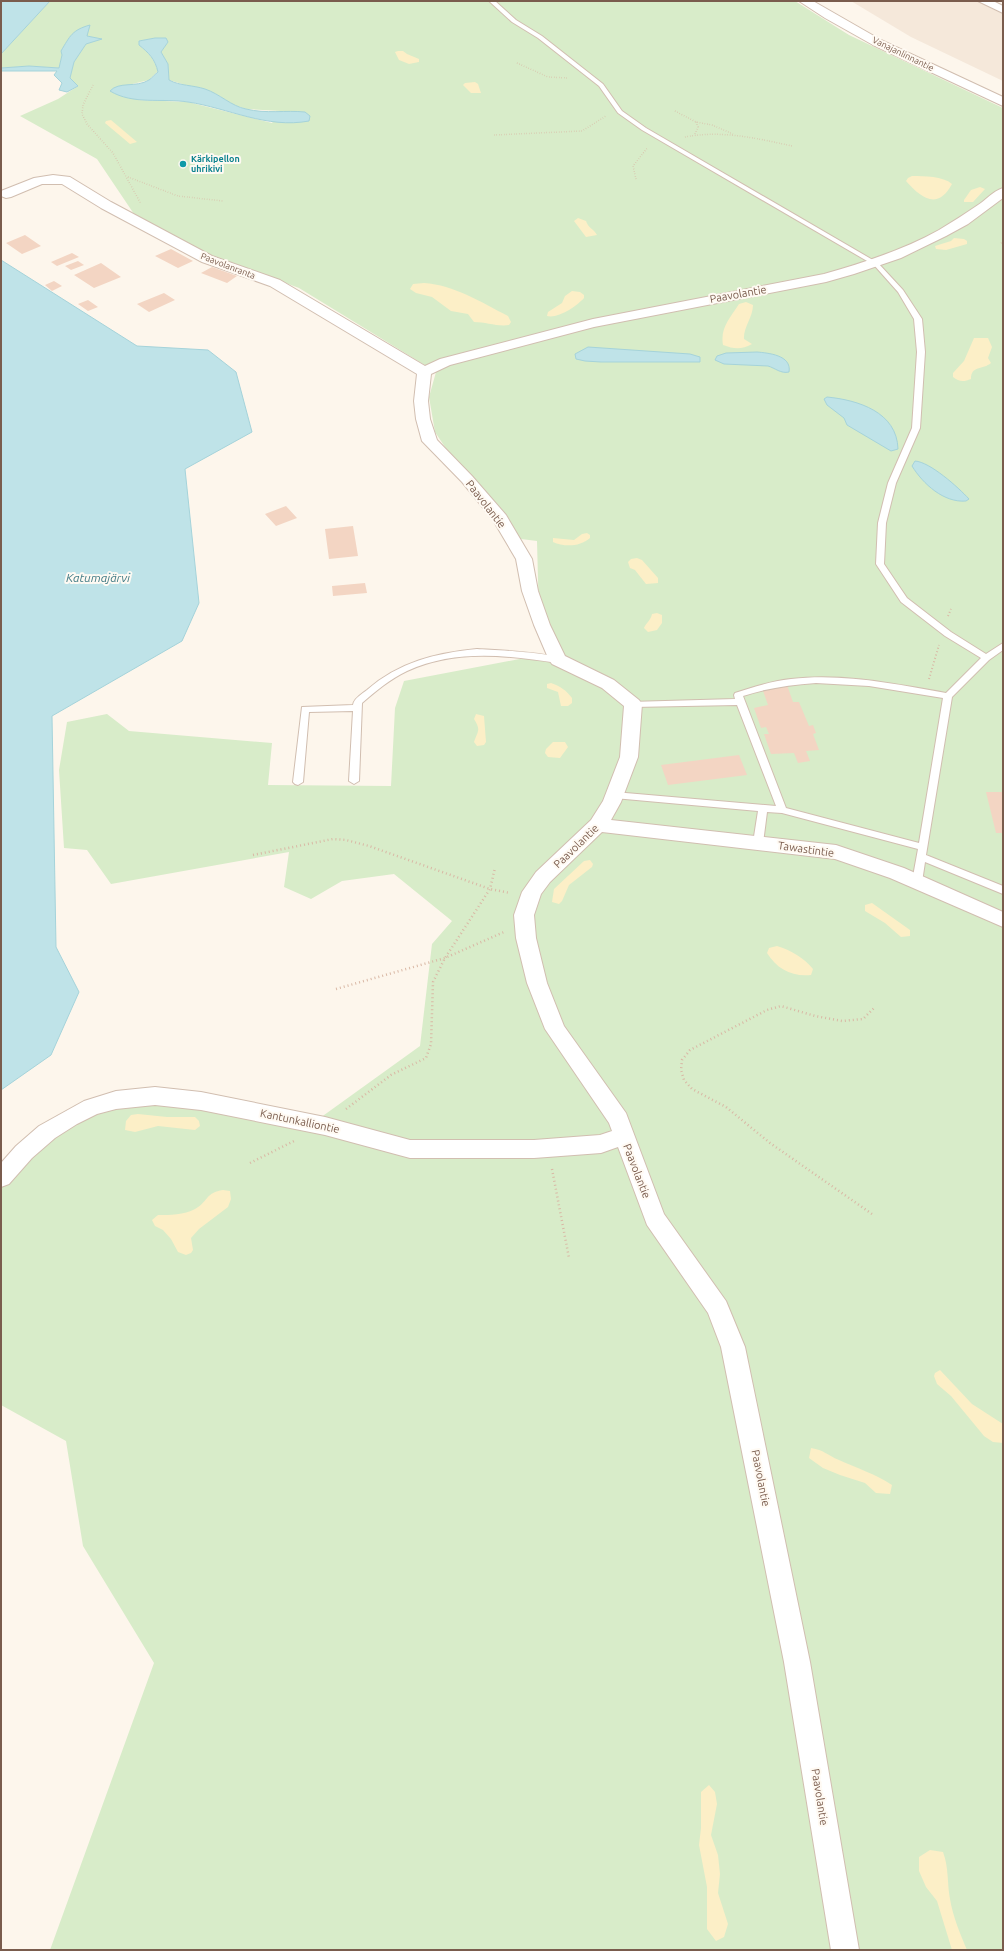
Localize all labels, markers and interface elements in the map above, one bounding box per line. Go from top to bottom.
street label: Vanajanlinnantie [871,35,935,73]
place label: Kärkipellon uhrikivi [191,154,240,174]
marker: Kärkipellon uhrikivi [178,159,188,169]
street label: Paavolanranta [199,251,257,281]
street label: Paavolantie [709,283,767,305]
street label: Paavolantie [464,478,508,530]
water label: Katumajärvi [66,571,131,584]
street label: Paavolantie [551,822,601,870]
street label: Tawastintie [777,839,835,859]
street label: Kantunkalliontie [259,1107,341,1135]
street label: Paavolantie [621,1142,653,1200]
street label: Paavolantie [750,1449,772,1507]
street label: Paavolantie [810,1768,830,1826]

